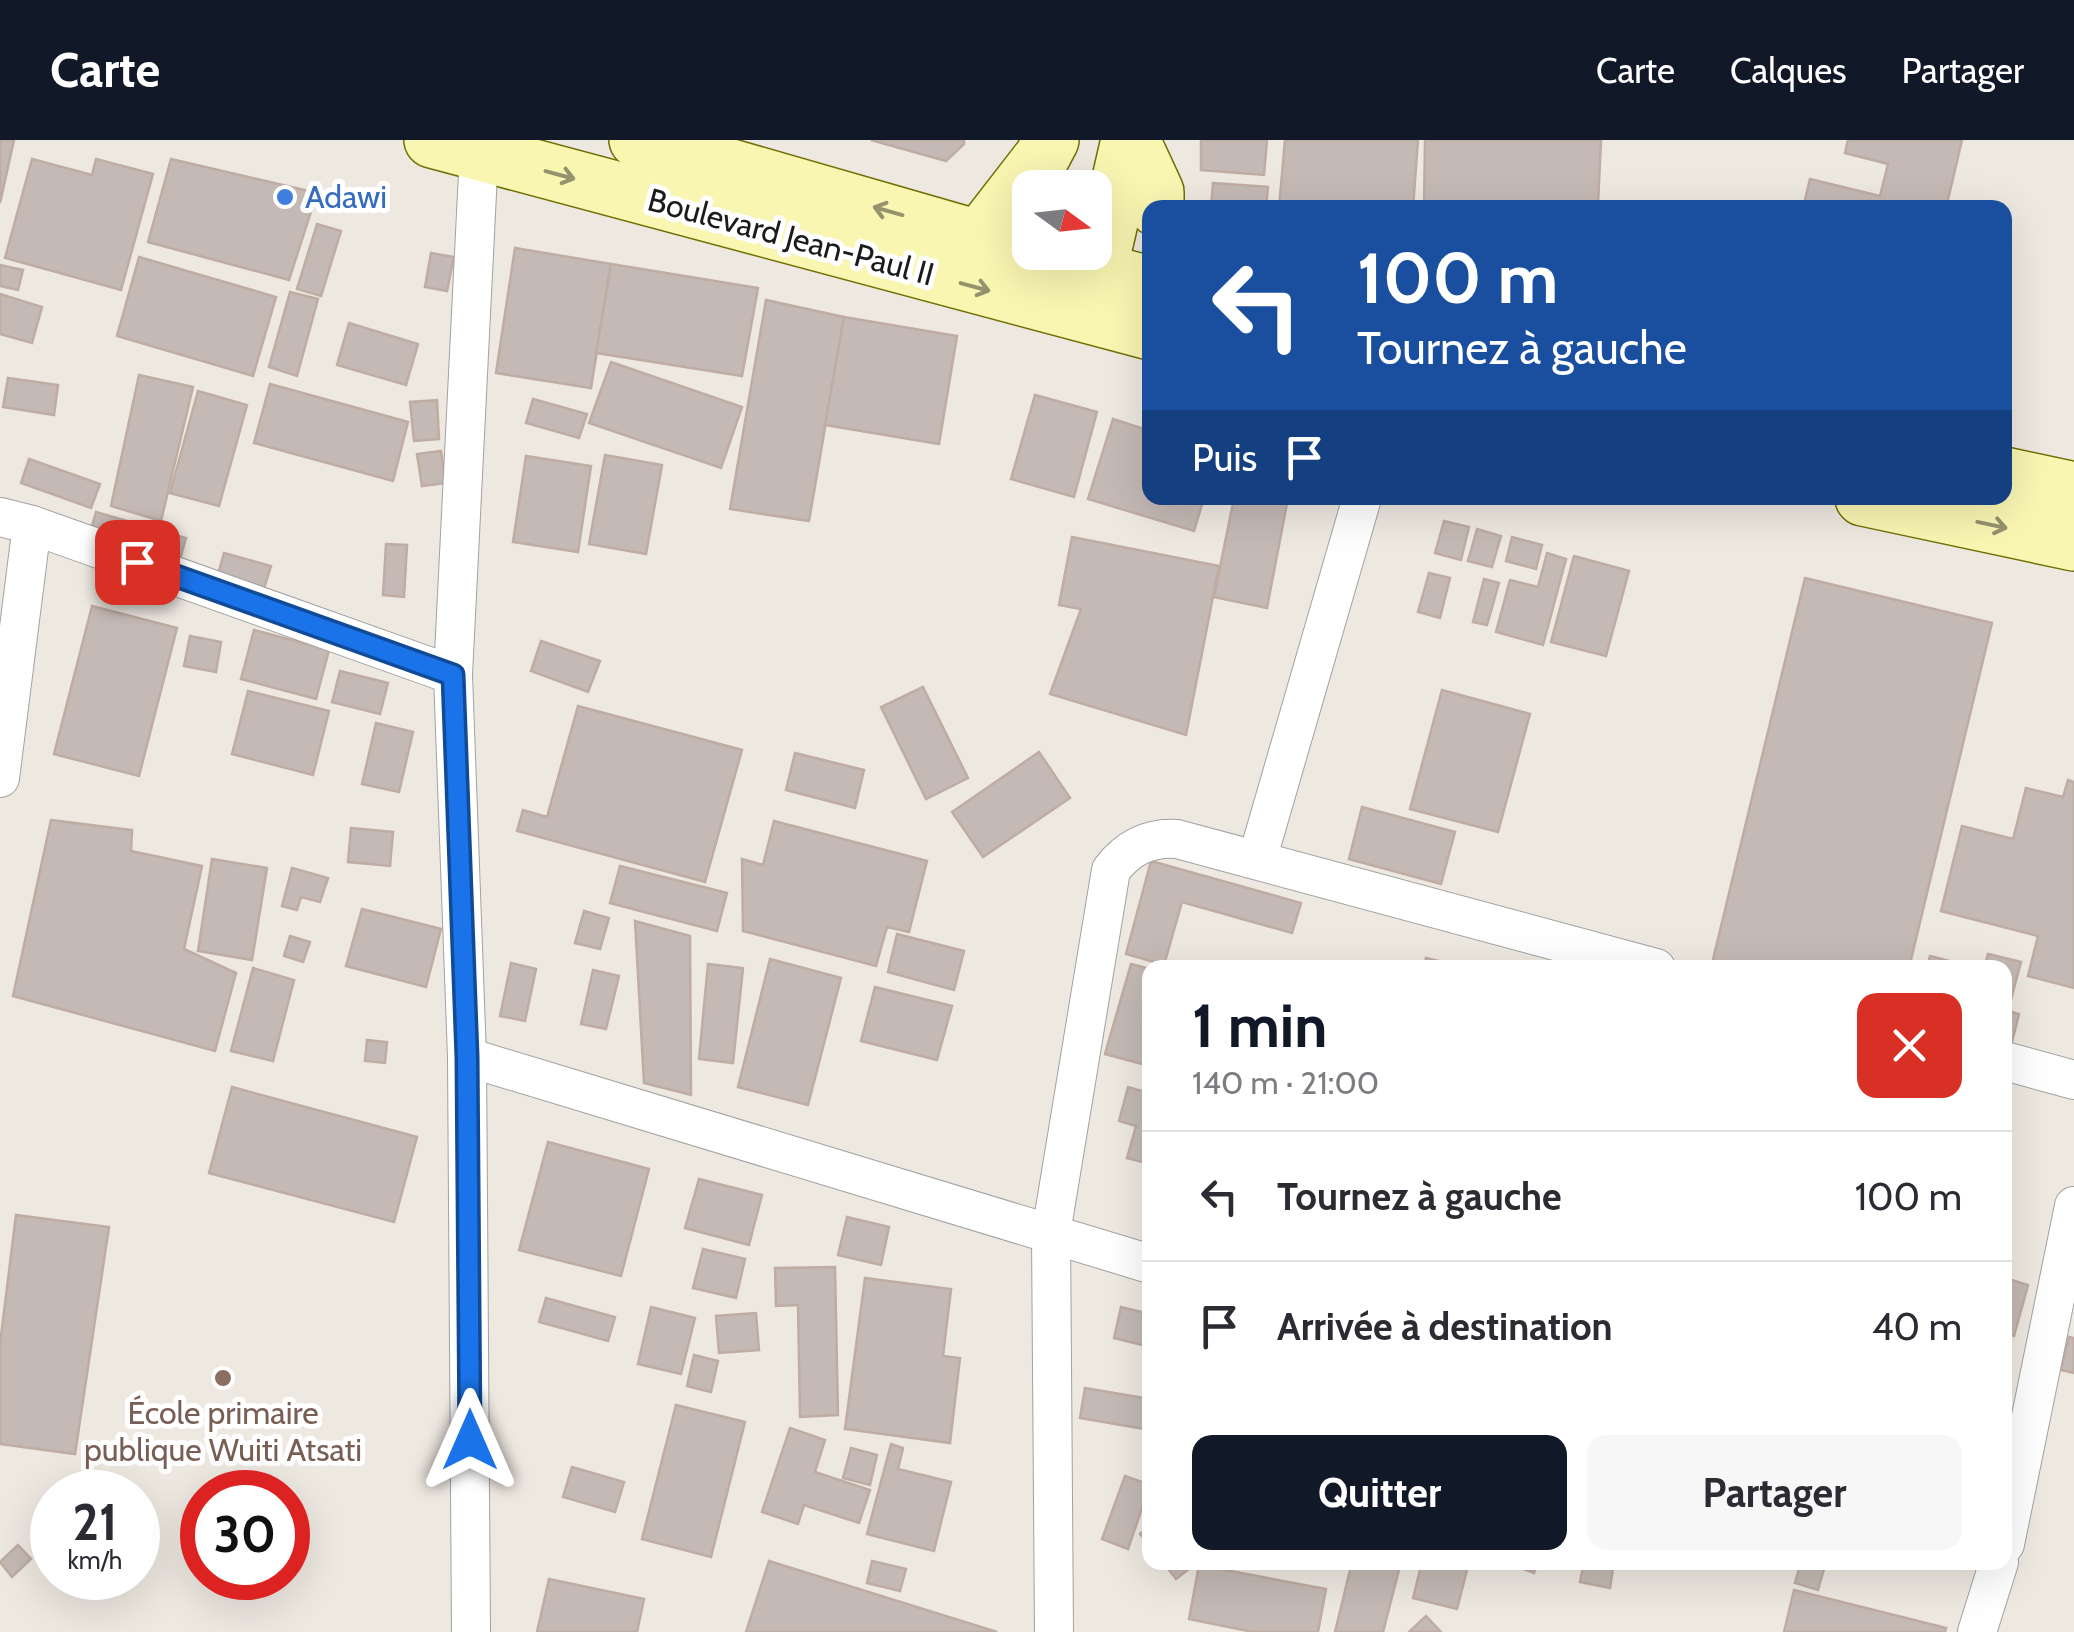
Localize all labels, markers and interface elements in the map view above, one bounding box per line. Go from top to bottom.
text: Carte [50,41,160,99]
text: Carte [1596,49,1675,92]
text: Calques [1730,49,1847,92]
text: Partager [1902,49,2024,92]
one-way arrow [543,166,575,185]
north arrow [1012,170,1112,270]
map controls [1012,170,1112,270]
place label: Adawi [305,177,387,216]
street label: Boulevard Jean-Paul II [644,180,938,293]
marker: Adawi [274,186,296,208]
one-way arrow [872,200,904,219]
text: 100 m [1357,235,1558,321]
icon: left [1192,240,1322,370]
one-way arrow [959,278,990,297]
text: Tournez à gauche [1357,321,1687,375]
icon: arrive [1277,430,1332,485]
text: Puis [1192,434,1257,481]
one-way arrow [1975,517,2007,536]
pin [95,520,180,605]
icon: arrive [110,535,165,590]
text: 1 min [1192,989,1327,1062]
button: close [1857,993,1962,1098]
text: 140 m · 21:00 [1192,1063,1379,1102]
icon: left [1192,1169,1247,1224]
text: Tournez à gauche [1277,1173,1562,1220]
text: 100 m [1855,1173,1962,1220]
icon: arrive [1192,1299,1247,1354]
text: Arrivée à destination [1277,1303,1613,1350]
text: 40 m [1872,1303,1962,1350]
marker: École primaire publique Wuiti Atsati [212,1367,234,1389]
position arrow [418,1388,522,1492]
place label: École primaire publique Wuiti Atsati [84,1393,362,1469]
button: Quitter [1192,1435,1567,1550]
button: Partager [1587,1435,1962,1550]
speed limit sign: 30 [180,1470,310,1600]
text: 21 [73,1492,117,1553]
text: km/h [68,1545,122,1575]

